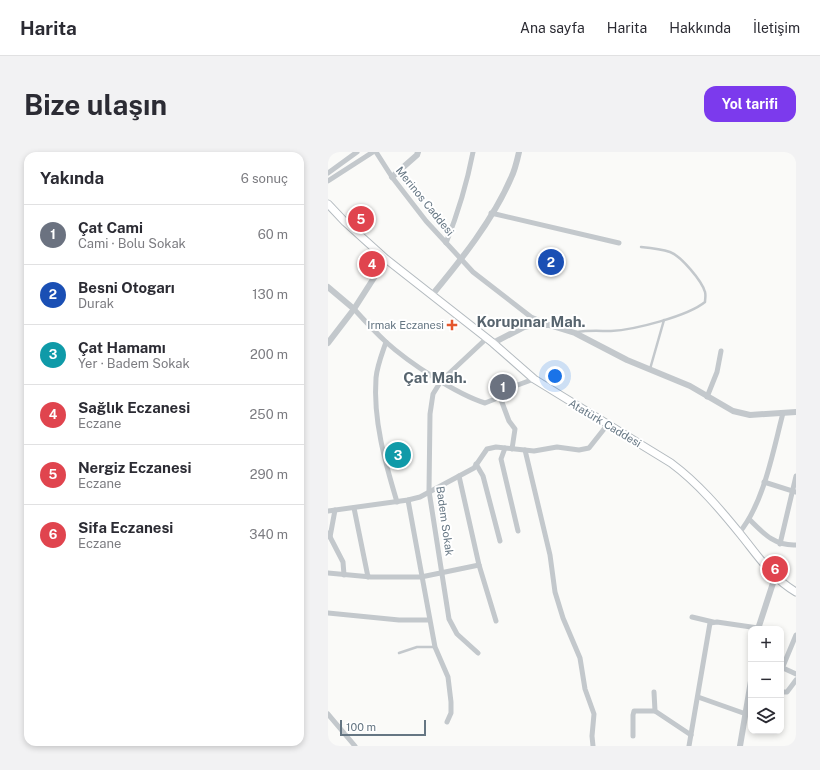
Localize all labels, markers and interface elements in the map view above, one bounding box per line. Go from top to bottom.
text: Harita [20,17,77,39]
text: Ana sayfa [520,20,585,36]
text: Harita [607,20,647,36]
text: Hakkında [669,20,731,36]
text: İletişim [753,20,800,36]
button: Yol tarifi [704,86,796,122]
text: Bize ulaşın [24,88,167,121]
street label: Merinos Caddesi [394,164,456,238]
text: Yakında [40,168,104,188]
text: 6 sonuç [241,171,288,186]
pin: 5 [348,204,374,234]
text: Çat Cami [78,219,143,236]
text: 1 [50,227,56,242]
text: 60 m [258,227,288,242]
text: Cami · Bolu Sokak [78,236,186,251]
pin: 2 [538,247,564,277]
pin: 4 [359,249,385,279]
text: Besni Otogarı [78,279,175,296]
text: 2 [49,287,57,302]
text: 130 m [252,287,288,302]
text: Durak [78,296,114,311]
district label: Korupınar Mah. [476,313,586,330]
place label: Irmak Eczanesi [367,319,444,331]
marker: Irmak Eczanesi [447,320,457,330]
text: Çat Hamamı [78,339,166,356]
text: 3 [49,347,57,362]
text: 200 m [250,347,288,362]
text: Yer · Badem Sokak [78,356,190,371]
your location [545,366,565,386]
district label: Çat Mah. [403,369,467,386]
pin: 1 [490,372,516,402]
street label: Atatürk Caddesi [567,397,643,449]
text: Sağlık Eczanesi [78,399,190,416]
text: 4 [49,407,57,422]
text: 250 m [250,407,288,422]
text: Eczane [78,416,121,431]
pin: 3 [385,440,411,470]
text: Nergiz Eczanesi [78,459,191,476]
text: 5 [49,467,57,482]
text: 290 m [250,467,288,482]
text: Eczane [78,476,121,491]
street label: Badem Sokak [434,485,456,557]
text: Sifa Eczanesi [78,519,173,536]
text: 6 [49,527,57,542]
text: 340 m [249,527,288,542]
text: Eczane [78,536,121,551]
pin: 6 [762,554,788,584]
map controls [748,626,784,734]
button: + [748,626,784,662]
button: − [748,662,784,698]
button: layers [748,698,784,734]
scale bar [340,718,426,737]
text: 100 m [346,721,376,733]

